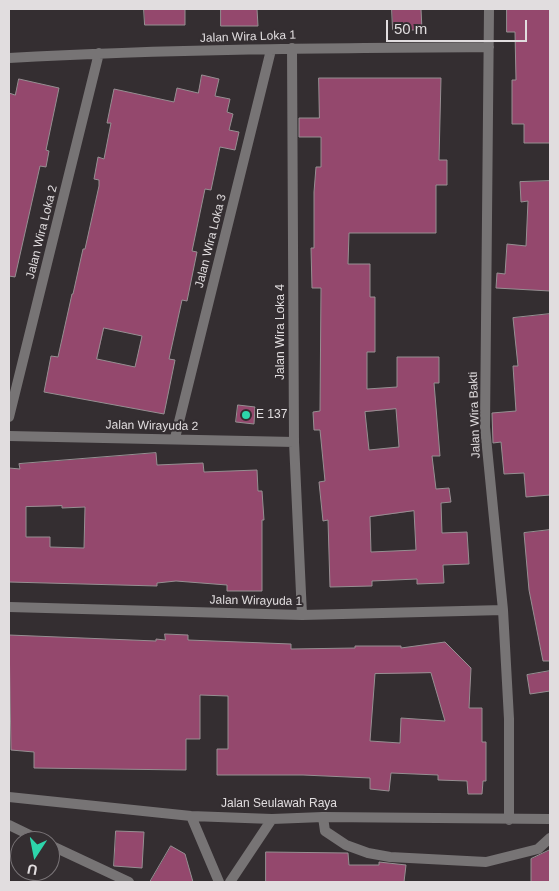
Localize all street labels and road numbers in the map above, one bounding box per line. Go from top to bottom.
street label: Jalan Wira Loka 1 [200,28,296,46]
street label: Jalan Wira Loka 2 [23,184,61,280]
street label: Jalan Wira Loka 3 [192,193,230,289]
street label: Jalan Wira Loka 4 [274,284,288,380]
street label: Jalan Wira Bakti [466,371,484,459]
street label: Jalan Wirayuda 2 [106,418,198,434]
street label: Jalan Wirayuda 1 [210,593,302,609]
street label: Jalan Seulawah Raya [221,797,337,811]

